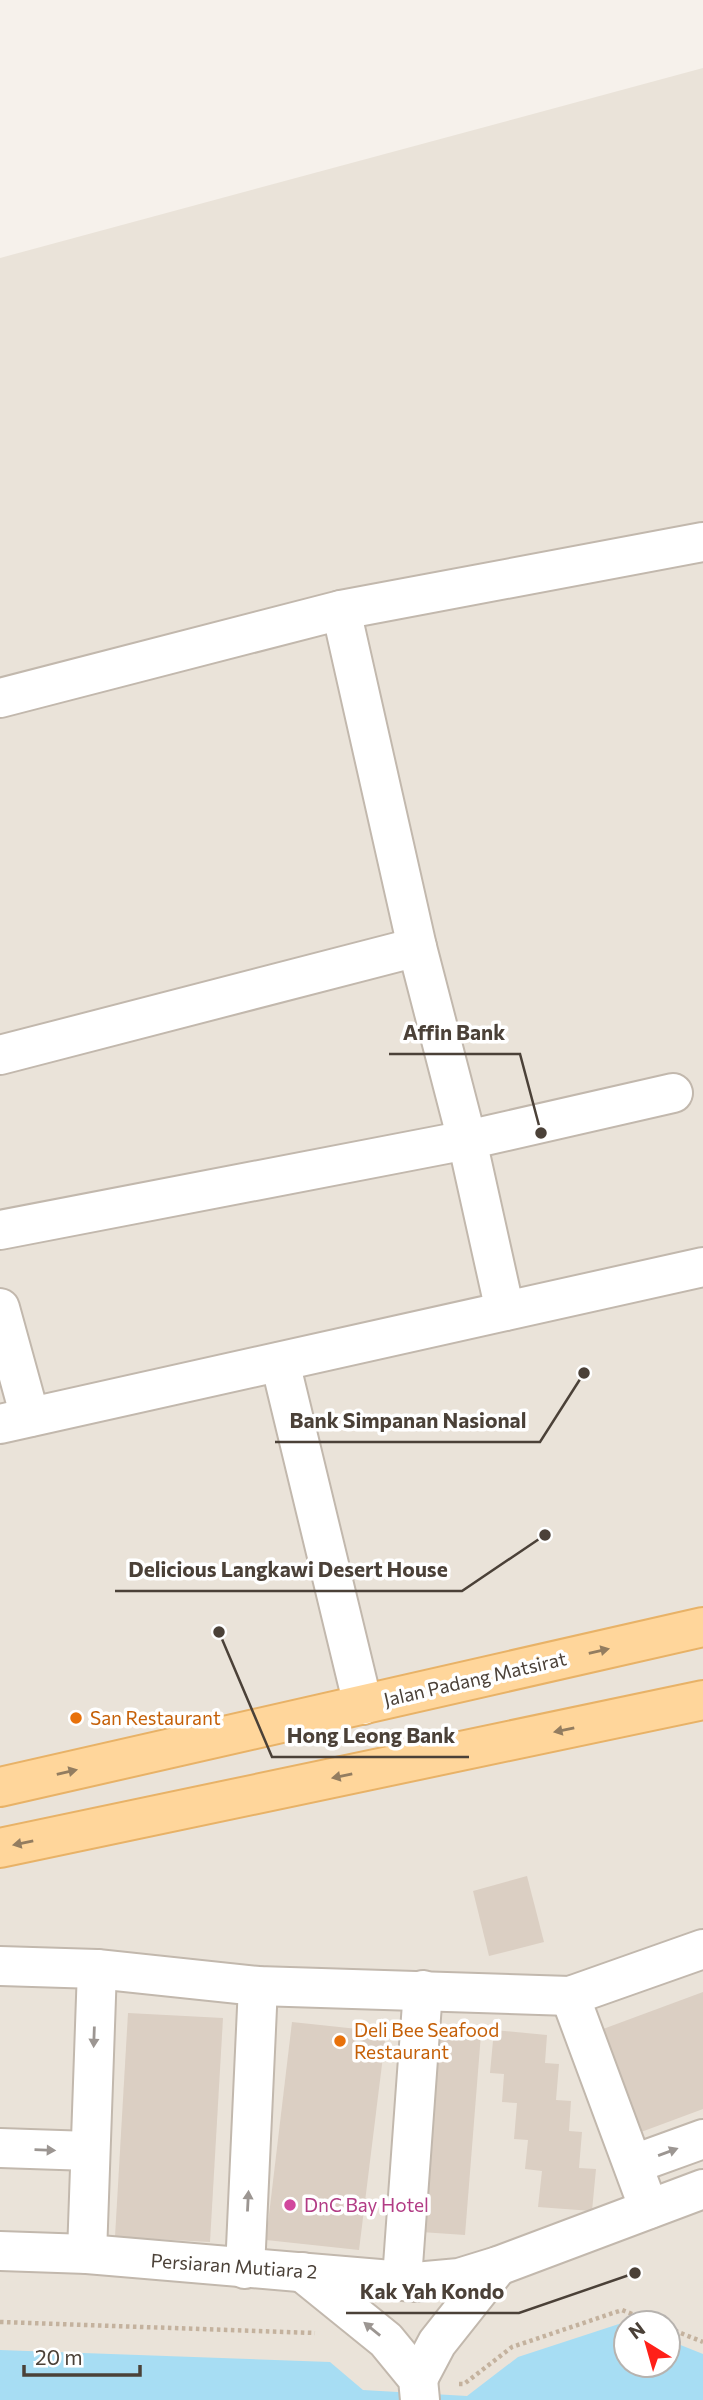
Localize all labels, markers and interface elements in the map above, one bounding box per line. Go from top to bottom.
callout: Affin Bank [389,1012,520,1054]
text: Affin Bank [403,1019,505,1044]
callout: Bank Simpanan Nasional [275,1400,540,1442]
text: Bank Simpanan Nasional [290,1407,526,1432]
callout: Delicious Langkawi Desert House [115,1549,462,1591]
text: Delicious Langkawi Desert House [128,1556,448,1581]
one-way arrow [588,1645,610,1656]
street label: Jalan Padang Matsirat [381,1646,569,1711]
place label: San Restaurant [90,1706,221,1729]
marker: San Restaurant [68,1710,84,1726]
callout: Hong Leong Bank [272,1715,469,1757]
text: Hong Leong Bank [287,1722,455,1747]
one-way arrow [553,1724,575,1735]
one-way arrow [56,1766,78,1777]
one-way arrow [331,1771,353,1782]
one-way arrow [12,1838,34,1849]
place label: Deli Bee Seafood Restaurant [354,2018,499,2063]
one-way arrow [89,2027,100,2049]
marker: Deli Bee Seafood Restaurant [332,2033,348,2049]
one-way arrow [34,2144,56,2155]
one-way arrow [658,2146,679,2157]
one-way arrow [243,2189,254,2211]
place label: DnC Bay Hotel [304,2193,429,2216]
marker: DnC Bay Hotel [282,2197,298,2213]
street label: Persiaran Mutiara 2 [150,2248,318,2283]
callout: Kak Yah Kondo [346,2271,519,2313]
text: Kak Yah Kondo [360,2278,504,2303]
north arrow [612,2309,682,2379]
text: N [624,2317,649,2344]
one-way arrow [364,2322,381,2337]
scale bar [24,2334,140,2378]
text: 20 m [35,2344,83,2369]

